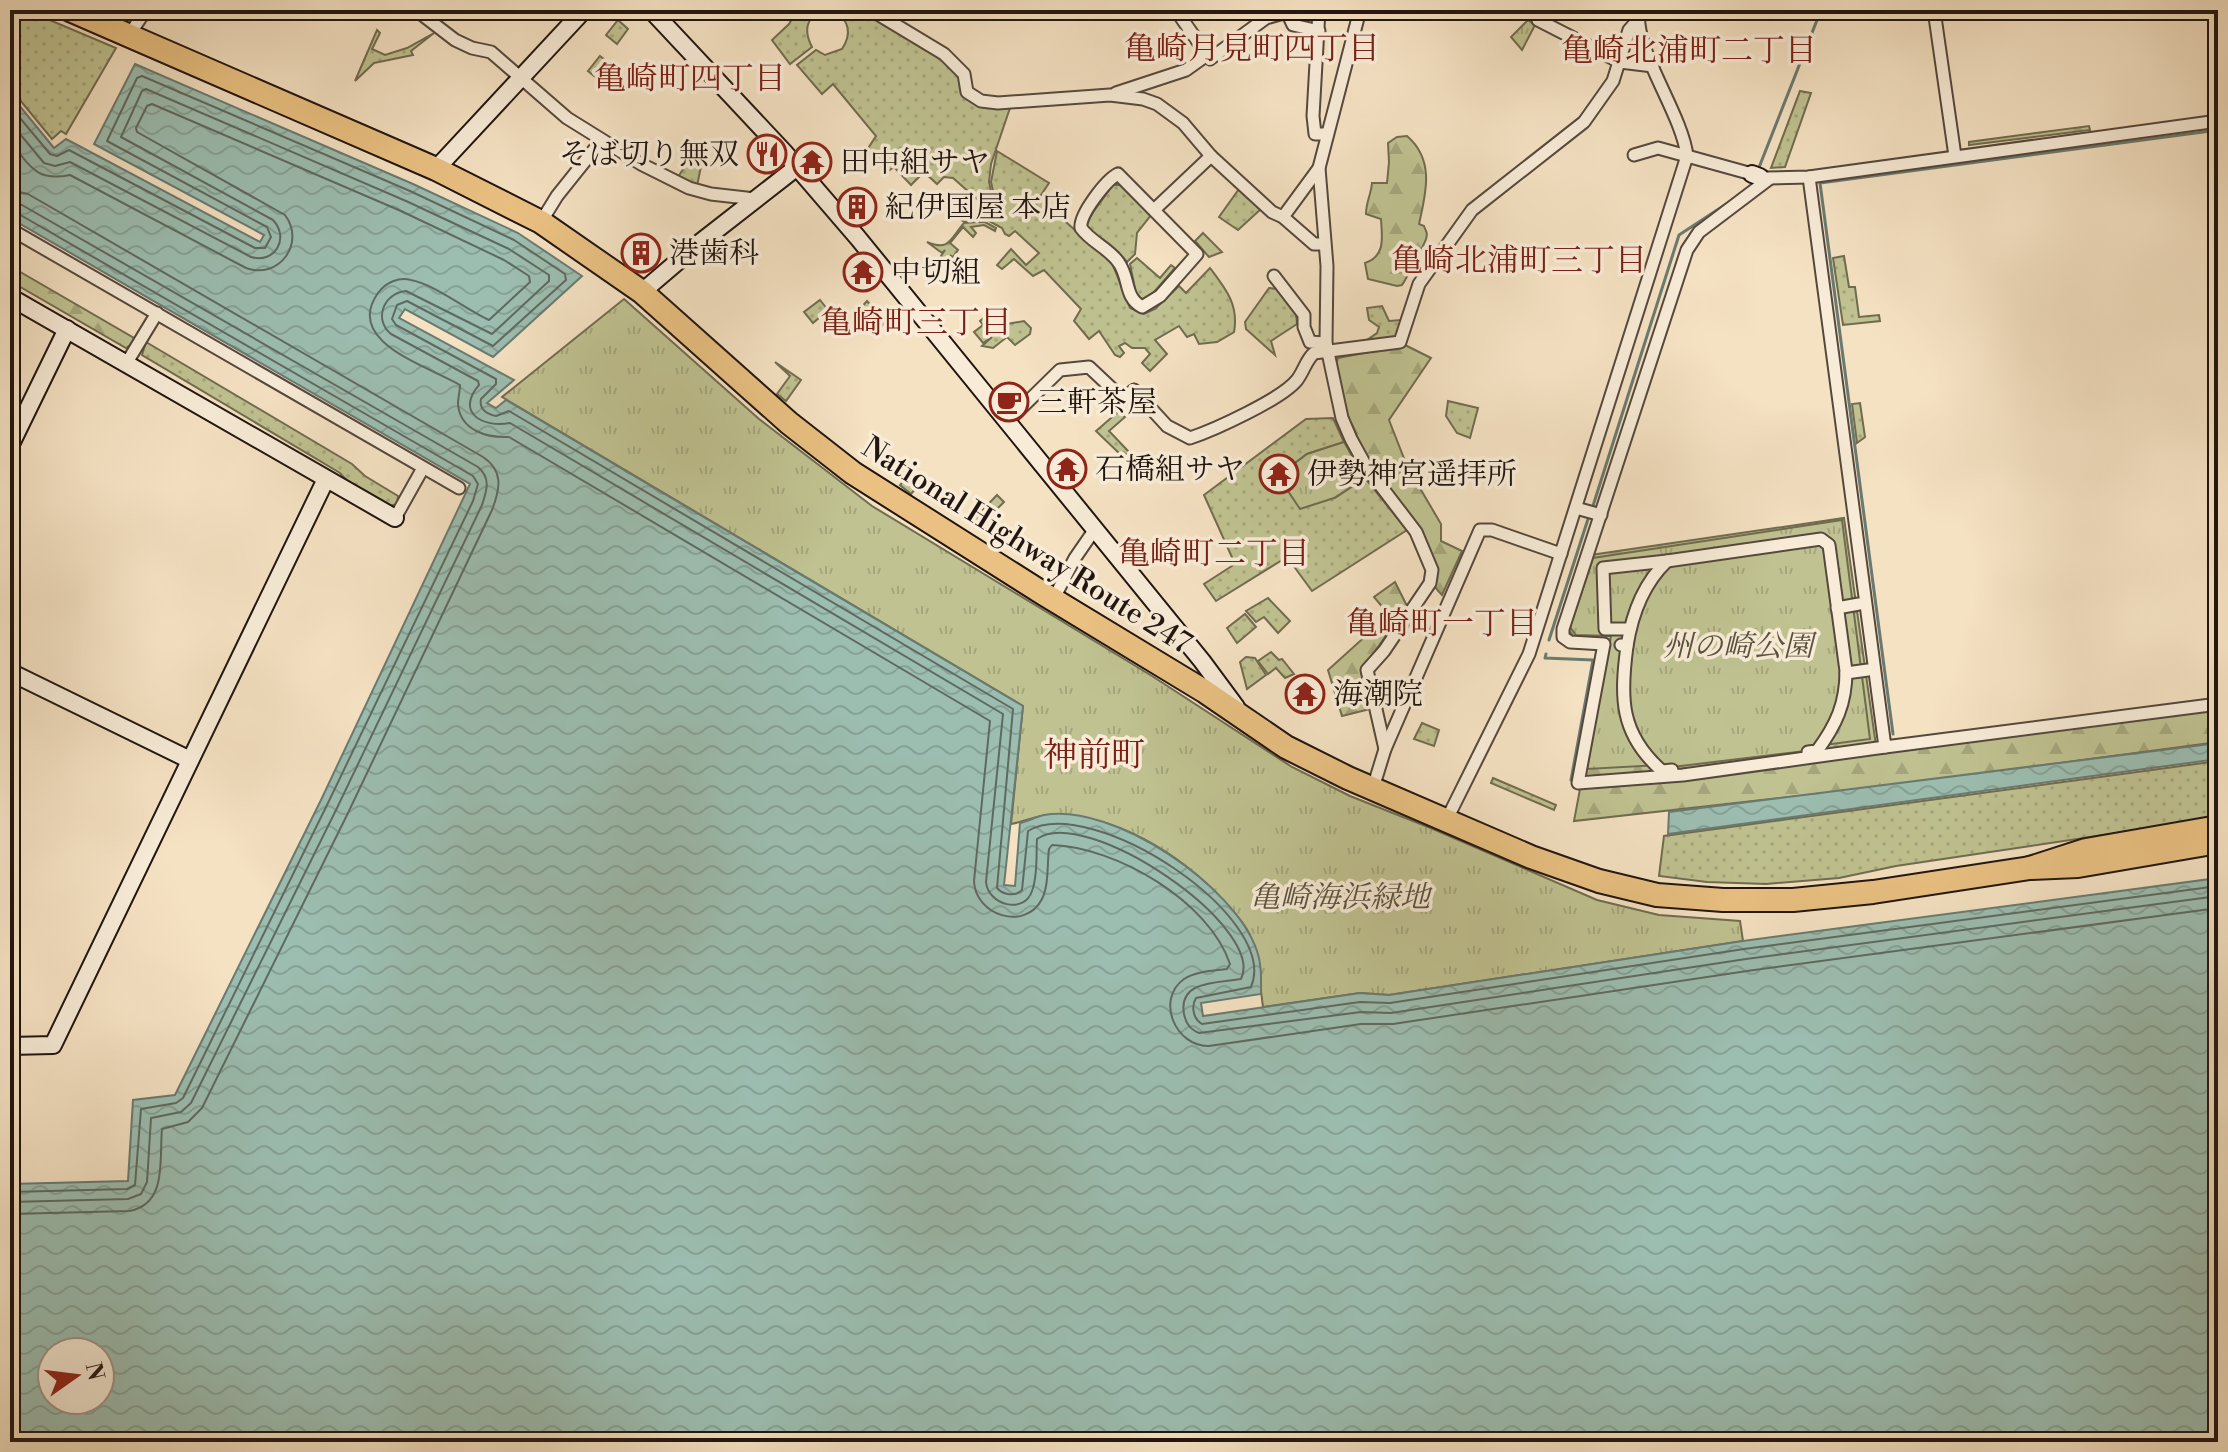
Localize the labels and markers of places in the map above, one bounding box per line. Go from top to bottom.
restaurant icon: そば切り無双 [746,133,788,175]
place label: そば切り無双 [559,136,739,174]
temple icon: 田中組サヤ [791,141,833,183]
place label: 田中組サヤ [840,144,990,182]
building icon: 紀伊国屋 本店 [836,186,878,228]
place label: 紀伊国屋 本店 [885,189,1071,227]
building icon: 港歯科 [620,232,662,274]
place label: 港歯科 [669,235,759,273]
temple icon: 中切組 [842,251,884,293]
place label: 中切組 [891,254,981,292]
cafe icon: 三軒茶屋 [988,381,1030,423]
place label: 三軒茶屋 [1037,384,1157,422]
temple icon: 石橋組サヤ [1046,448,1088,490]
place label: 石橋組サヤ [1095,451,1245,489]
temple icon: 伊勢神宮遥拝所 [1258,453,1300,495]
place label: 伊勢神宮遥拝所 [1307,456,1517,494]
temple icon: 海潮院 [1284,673,1326,715]
place label: 海潮院 [1333,676,1423,714]

